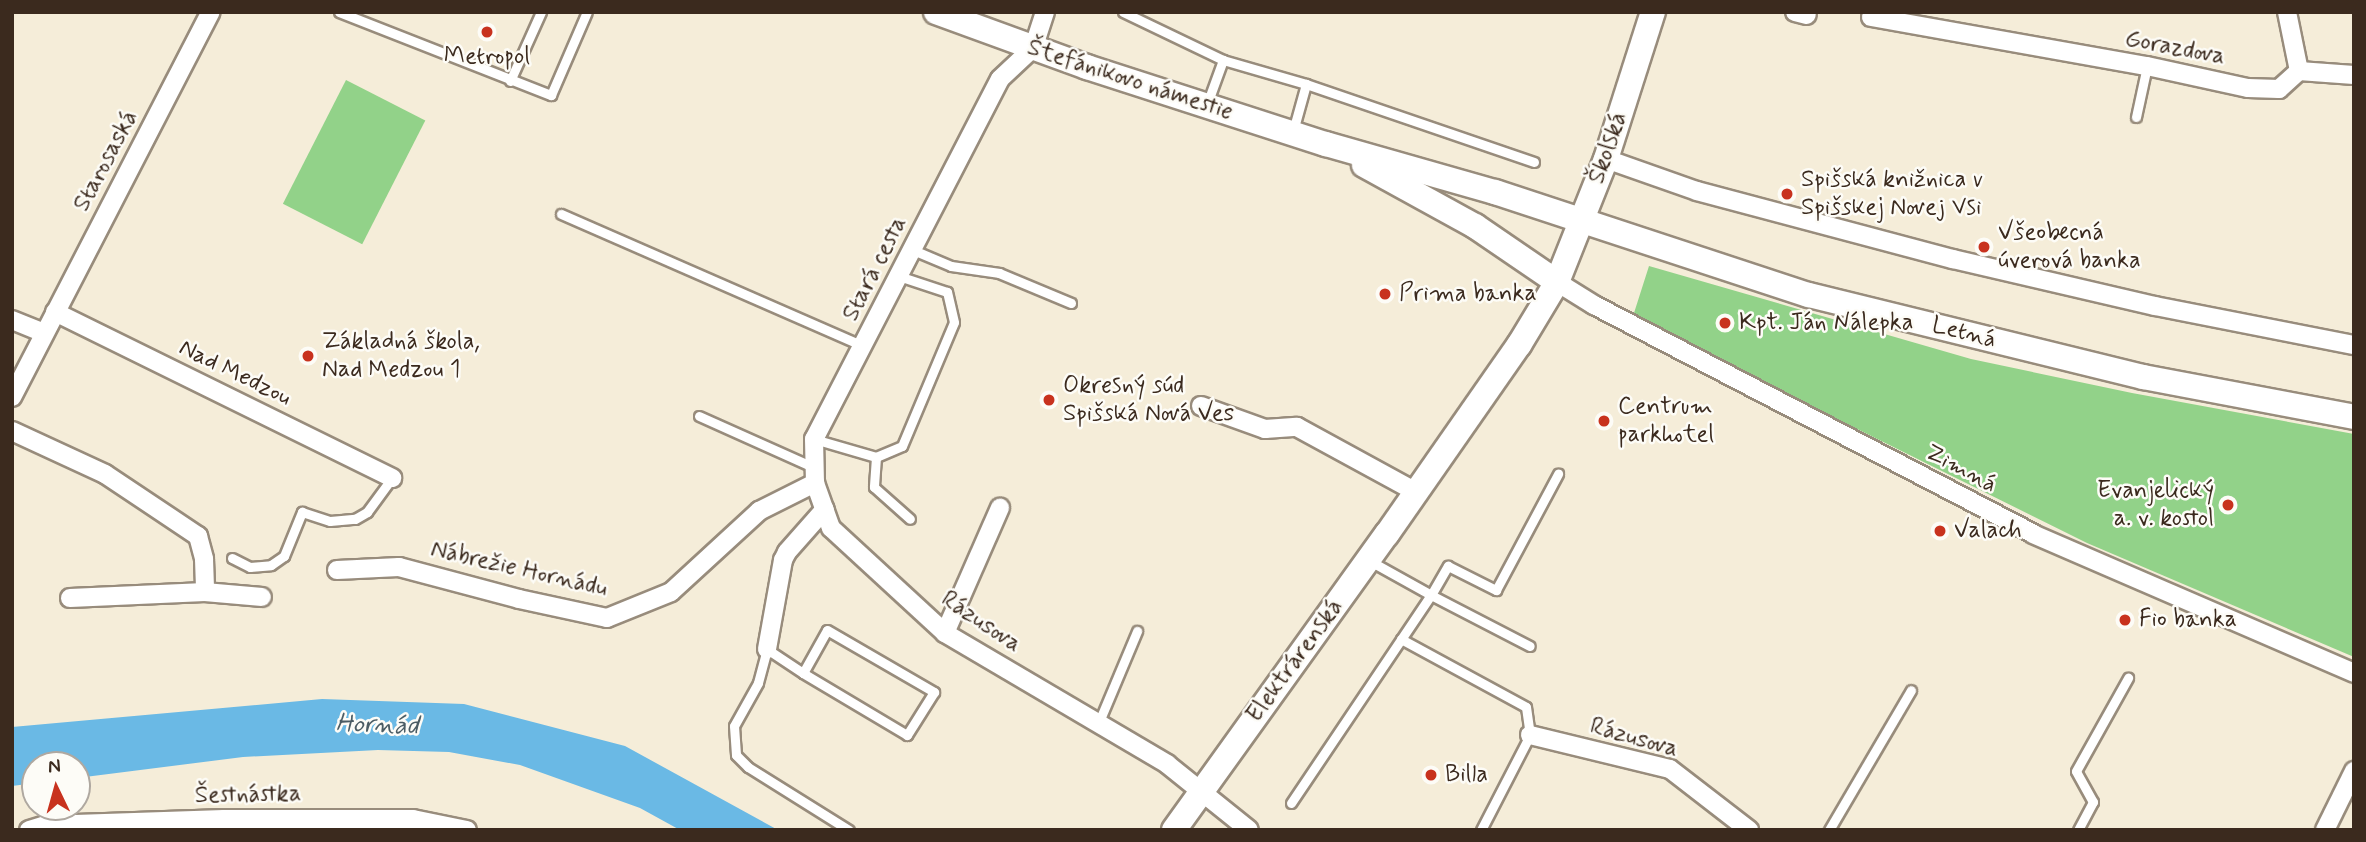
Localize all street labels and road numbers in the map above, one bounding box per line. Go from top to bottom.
street label: Gorazdova [2123,24,2227,72]
street label: Štefánikovo námestie [1024,33,1236,127]
street label: Starosaská [67,106,145,216]
street label: Školská [1582,108,1634,188]
street label: Stará cesta [836,212,914,326]
street label: Letná [1929,311,1999,355]
street label: Nad Medzou [172,332,298,414]
street label: Zimná [1920,438,2002,500]
street label: Nábrežie Hornádu [427,535,611,603]
street label: Rázusova [936,585,1026,659]
street label: Elektrárenská [1241,594,1349,728]
street label: Rázusova [1587,712,1681,764]
street label: Šestnástka [195,780,301,810]

